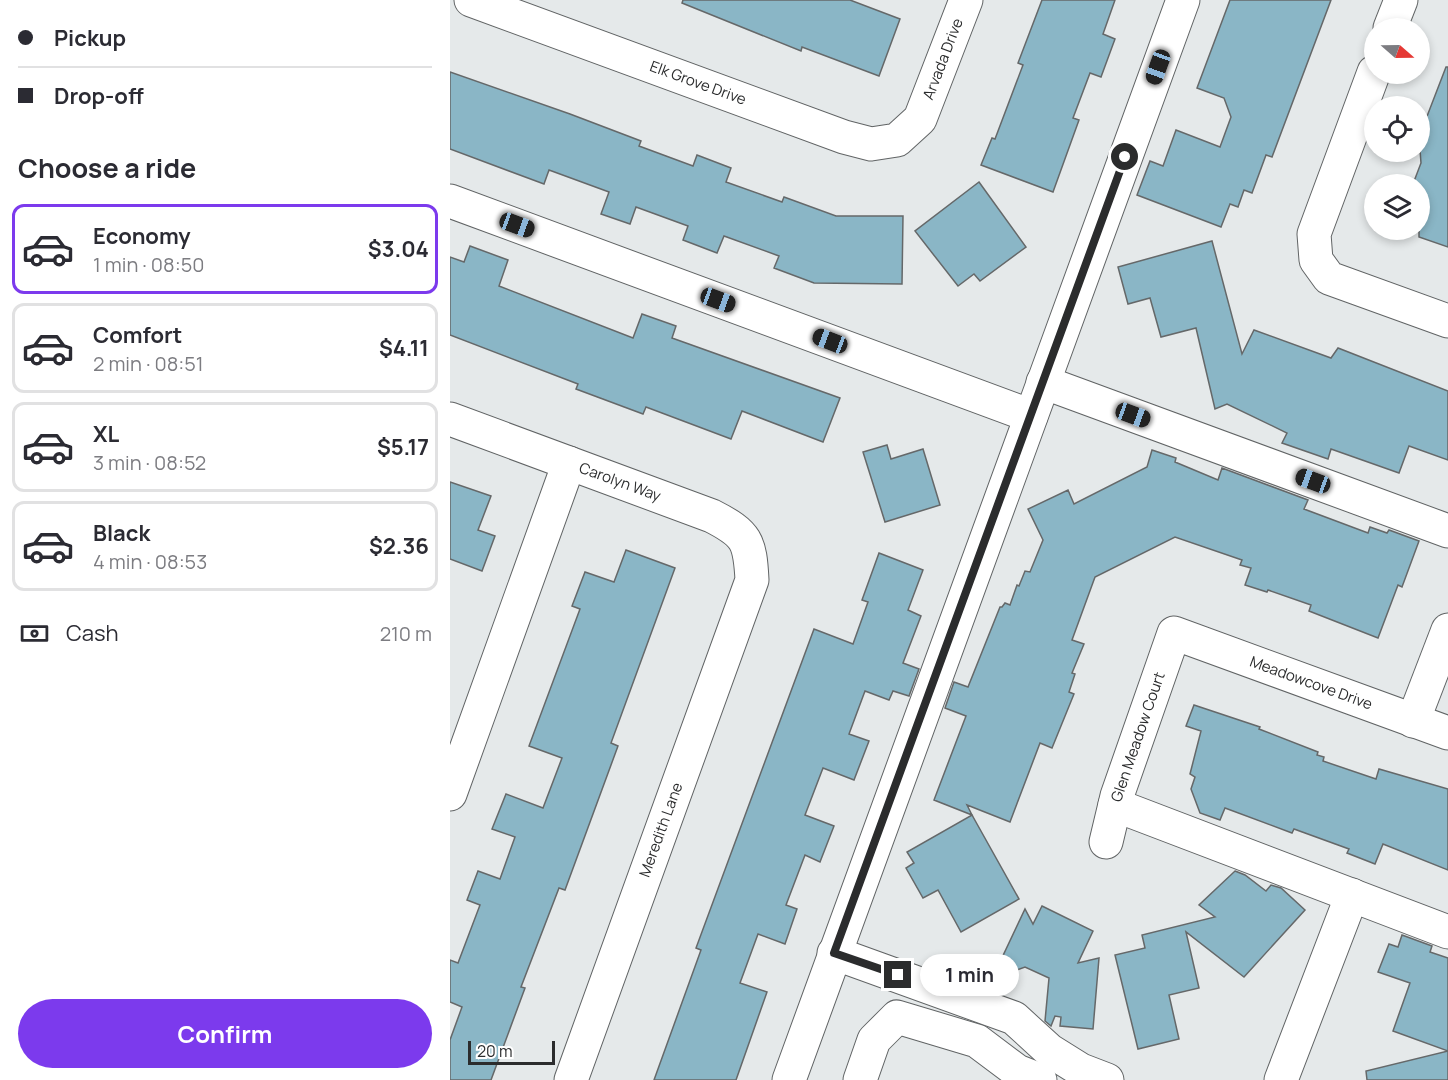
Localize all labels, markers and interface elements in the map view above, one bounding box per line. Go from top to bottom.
street label: Arvada Drive [917,15,968,103]
north arrow [1364,18,1430,84]
map controls [1364,18,1430,240]
text: Pickup [54,23,126,53]
car [1143,47,1173,87]
street label: Elk Grove Drive [647,55,749,110]
text: Drop-off [54,81,144,111]
button: locate [1364,96,1430,162]
route start [1111,143,1138,170]
text: Choose a ride [18,149,196,186]
button: layers [1364,174,1430,240]
car [497,210,537,240]
text: Economy [93,221,191,251]
icon: car [21,222,75,276]
text: $3.04 [368,234,429,264]
text: 1 min · 08:50 [93,251,204,278]
car [698,285,738,315]
text: Comfort [93,320,182,350]
icon: car [21,321,75,375]
car [810,326,850,356]
text: $4.11 [379,333,429,363]
text: 2 min · 08:51 [93,350,204,377]
car [1113,400,1153,430]
text: XL [93,419,119,449]
icon: car [21,420,75,474]
text: $5.17 [377,432,429,462]
text: 3 min · 08:52 [93,449,206,476]
street label: Carolyn Way [576,457,664,506]
car [1293,466,1333,496]
text: Black [93,518,150,548]
icon: car [21,519,75,573]
text: $2.36 [369,531,429,561]
text: 4 min · 08:53 [93,548,207,575]
icon: cash [18,617,51,650]
text: Cash [66,618,119,648]
text: 210 m [380,620,432,647]
street label: Meadowcove Drive [1247,651,1376,715]
street label: Glen Meadow Court [1105,669,1170,805]
street label: Meredith Lane [634,779,687,880]
callout: 1 min [919,954,1018,996]
route end [884,961,911,988]
text: 1 min [945,961,994,988]
button: Confirm [18,999,432,1068]
scale bar [468,1038,555,1066]
text: 20 m [477,1040,513,1062]

